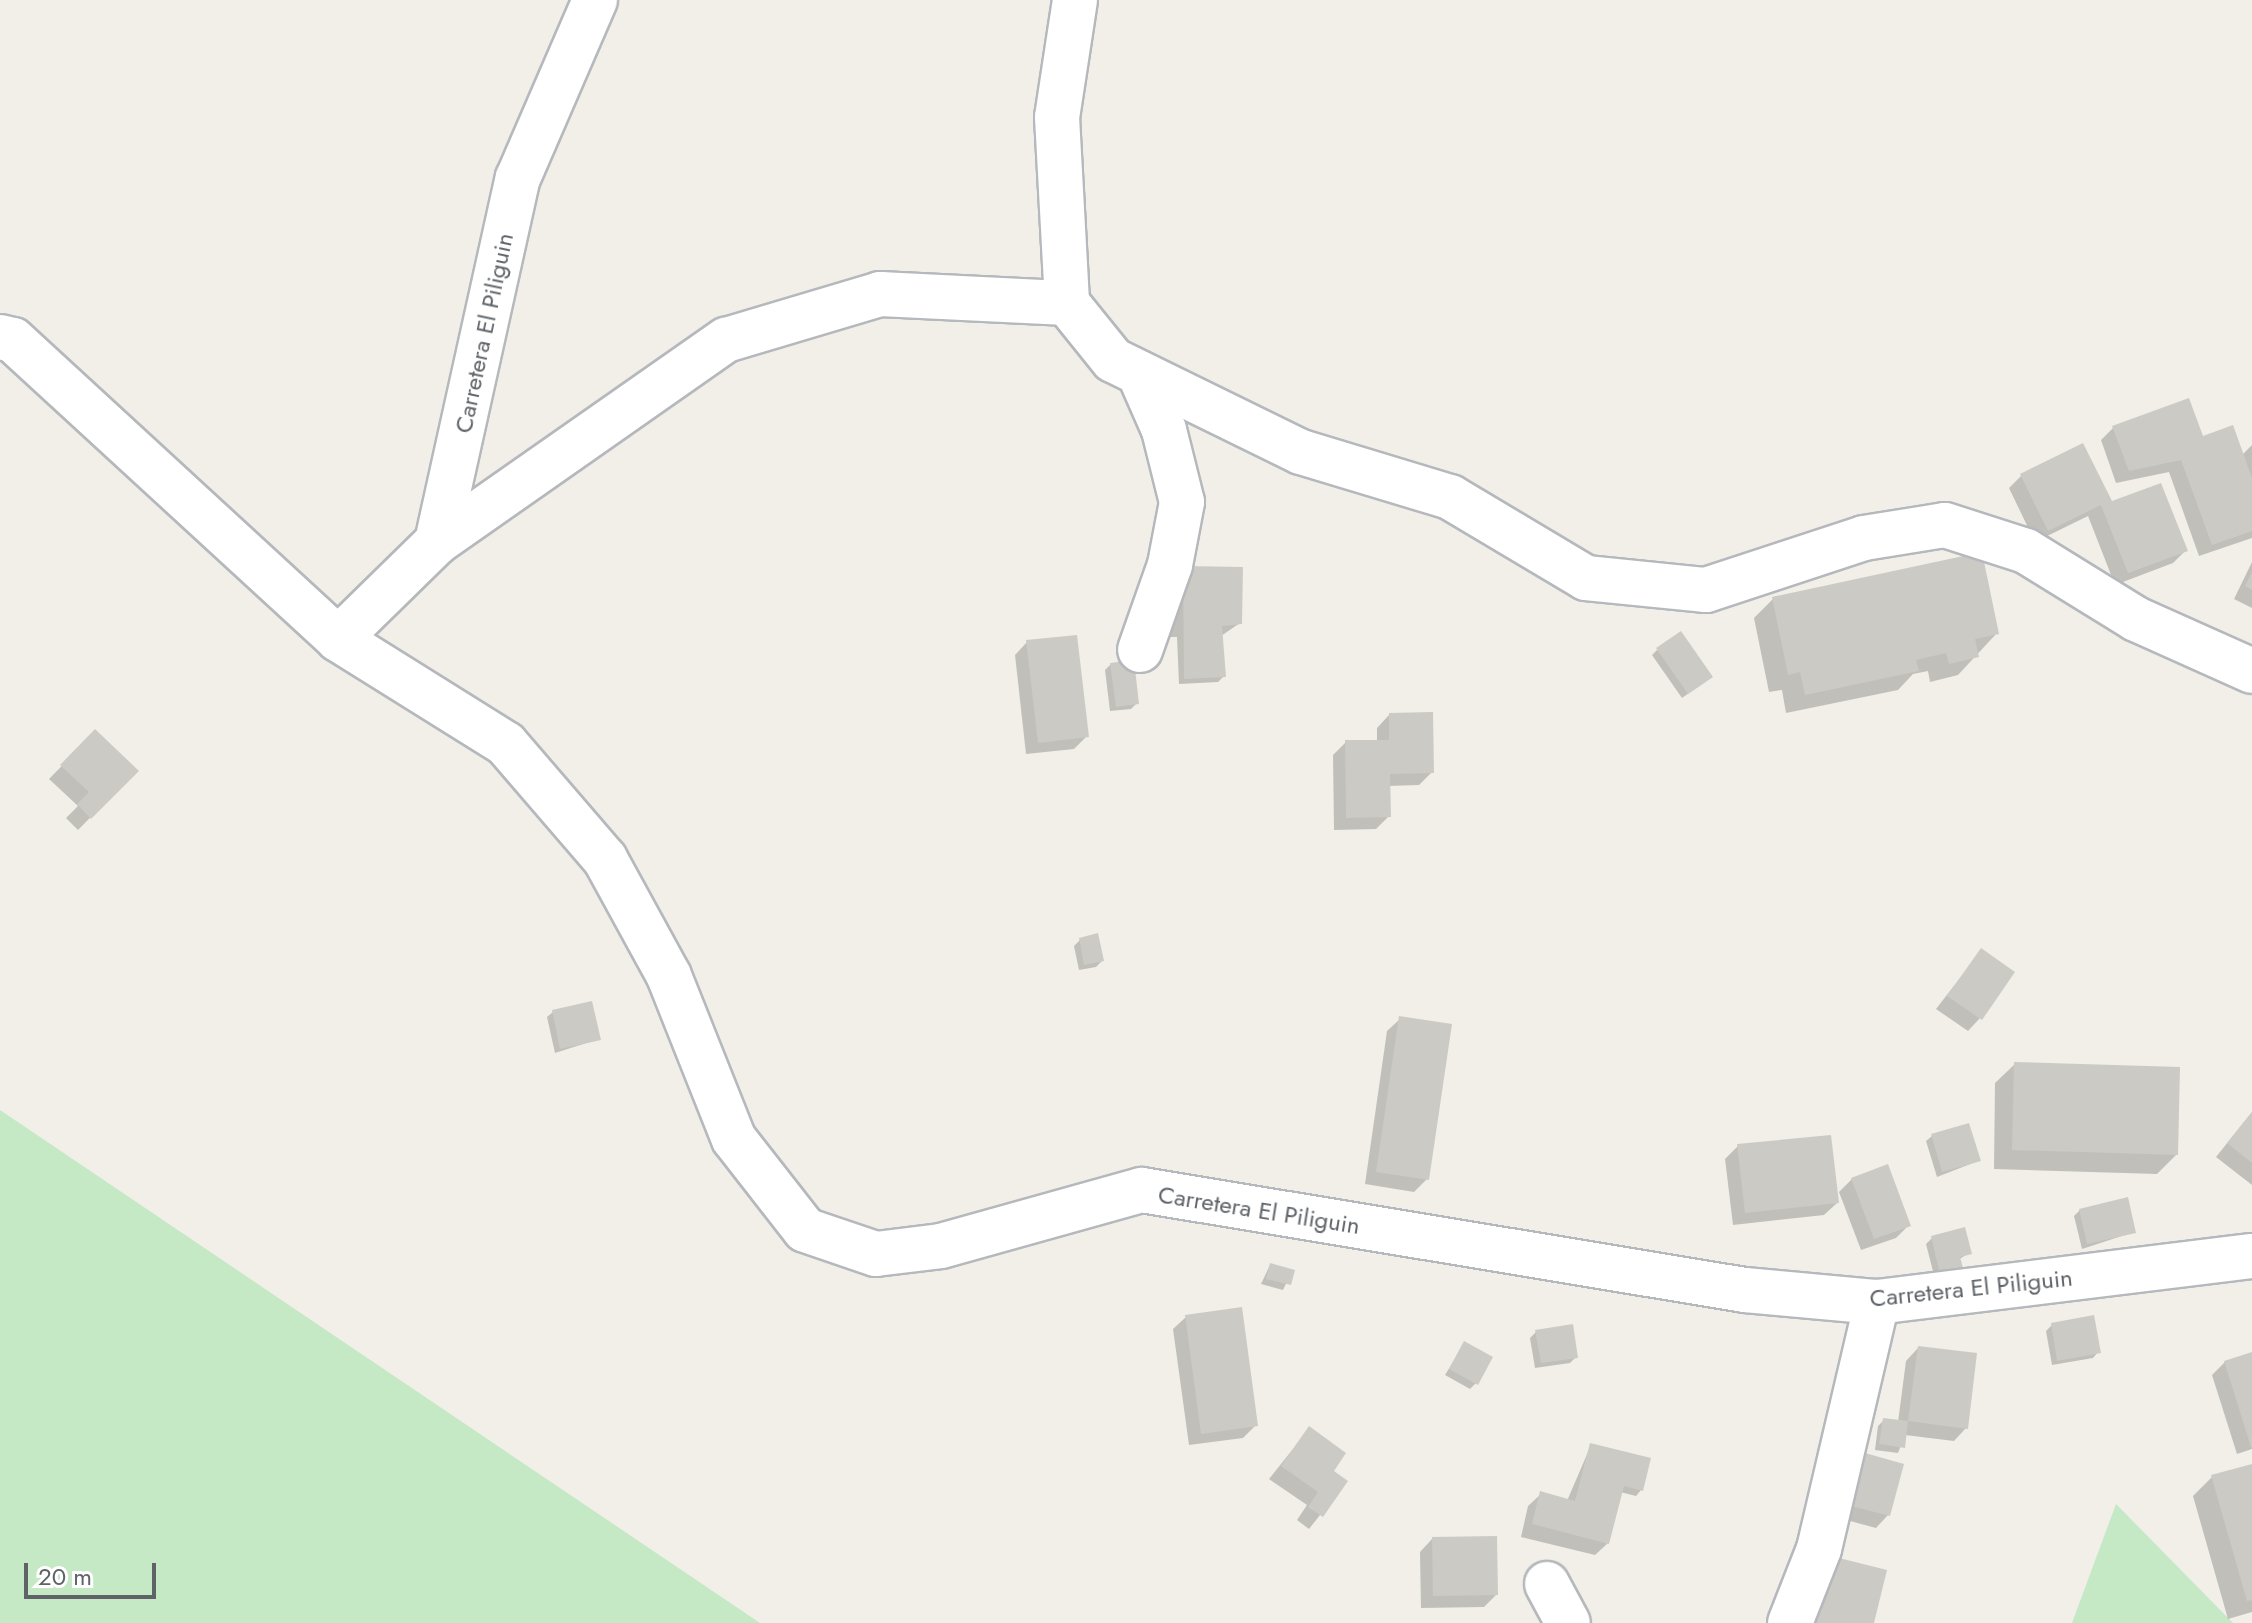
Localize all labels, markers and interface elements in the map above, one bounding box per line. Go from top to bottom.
street label: Carretera El Piliguin [449,230,519,436]
street label: Carretera El Piliguin [1156,1180,1362,1240]
street label: Carretera El Piliguin [1868,1263,2074,1313]
scale bar [28,1547,160,1597]
text: 20 m [38,1559,92,1594]

